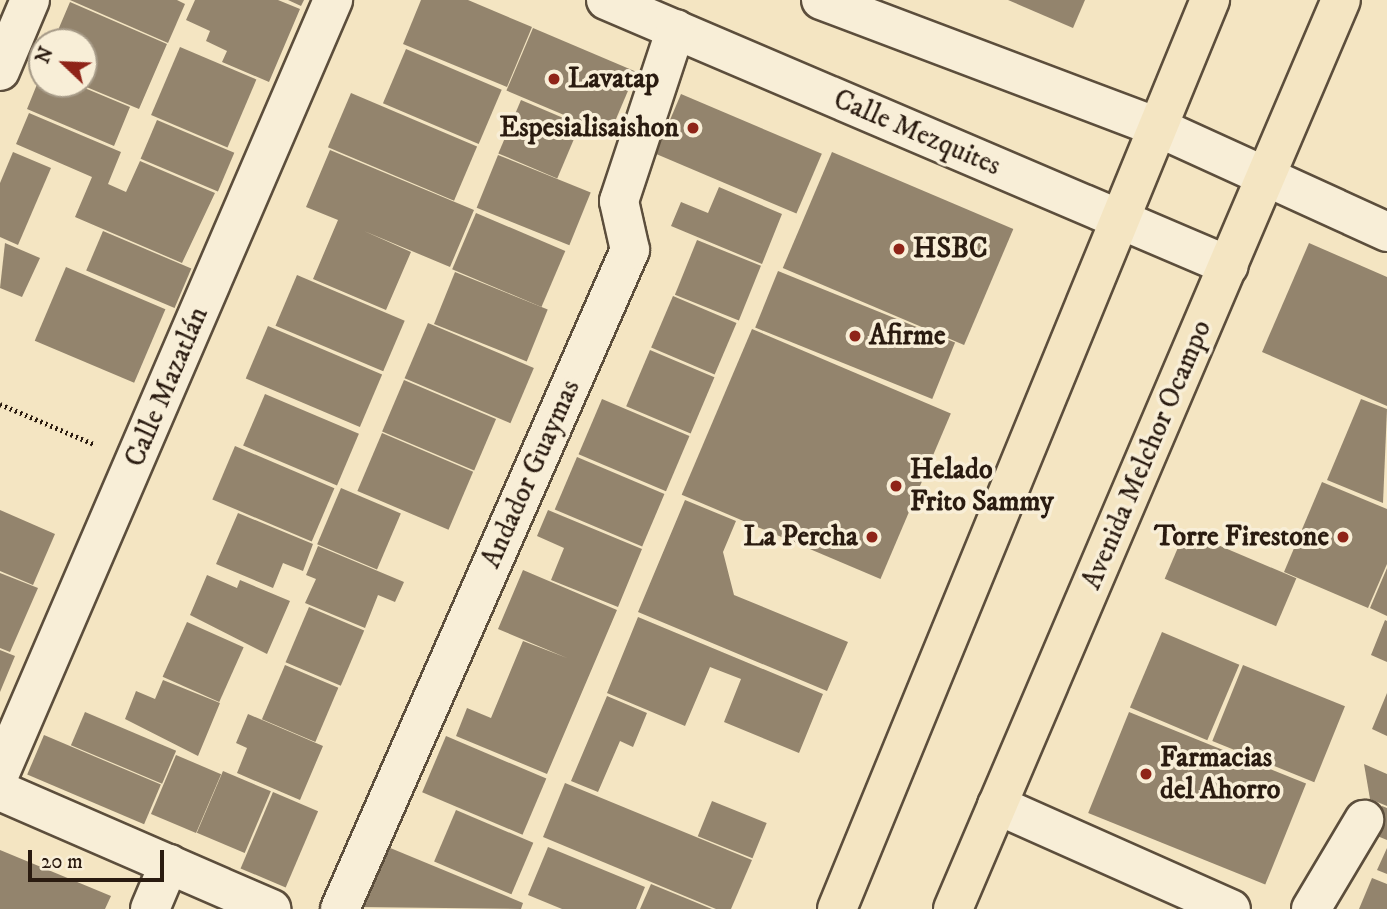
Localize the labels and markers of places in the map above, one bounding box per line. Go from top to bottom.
place label: Lavatap [568,62,659,96]
marker: Lavatap [546,71,562,87]
place label: Espesialisaishon [499,111,679,145]
marker: Espesialisaishon [685,120,701,136]
place label: HSBC [913,232,988,266]
marker: HSBC [891,241,907,257]
place label: Afirme [869,319,946,353]
marker: Afirme [847,328,863,344]
place label: Helado Frito Sammy [910,453,1054,519]
marker: Helado Frito Sammy [888,478,904,494]
place label: La Percha [743,520,858,554]
place label: Torre Firestone [1154,520,1329,554]
marker: La Percha [864,529,880,545]
marker: Torre Firestone [1335,529,1351,545]
place label: Farmacias del Ahorro [1160,741,1280,807]
marker: Farmacias del Ahorro [1138,766,1154,782]

